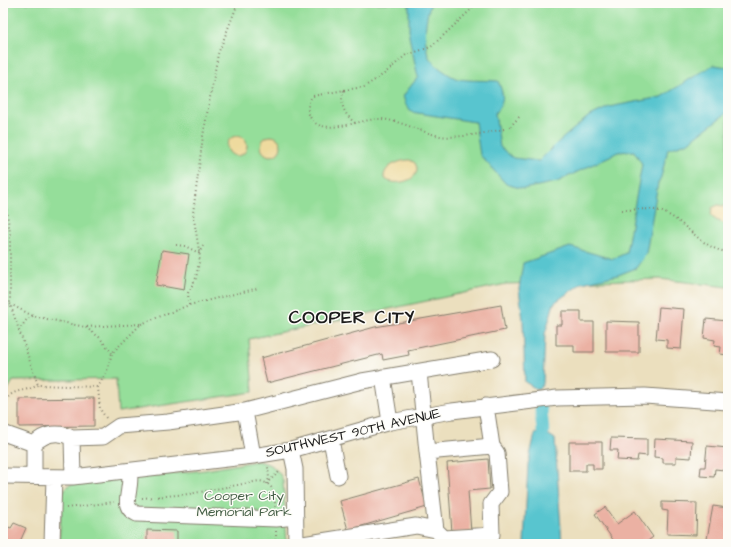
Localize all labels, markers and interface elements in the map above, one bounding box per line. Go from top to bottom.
district label: COOPER CITY [289,305,415,330]
street label: SOUTHWEST 90TH AVENUE [264,403,443,463]
park label: Cooper City Memorial Park [196,486,292,522]

